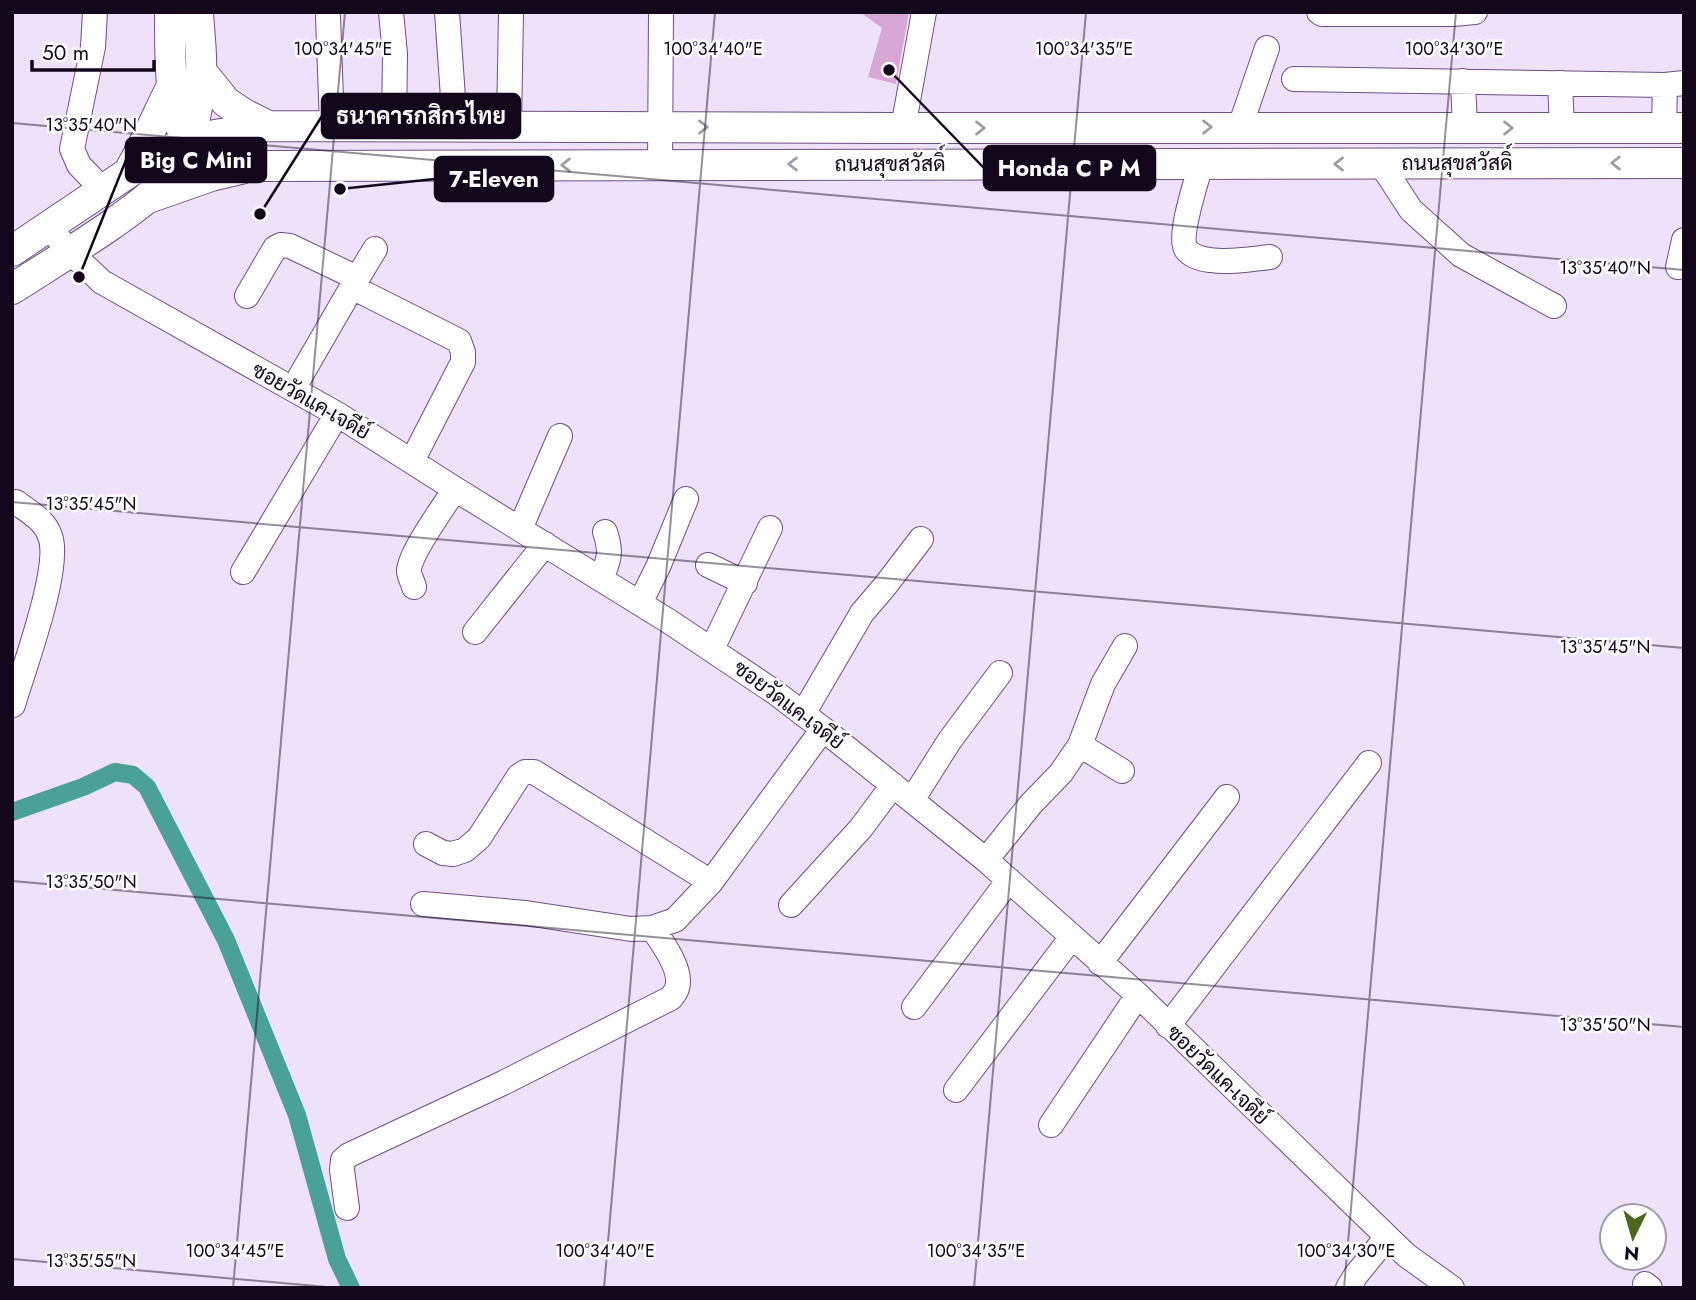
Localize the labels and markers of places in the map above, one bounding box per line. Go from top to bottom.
callout: ธนาคารกสิกรไทย [322,94,520,138]
callout: Big C Mini [126,138,266,182]
callout: Honda C P M [984,146,1155,190]
callout: 7-Eleven [435,157,553,201]

